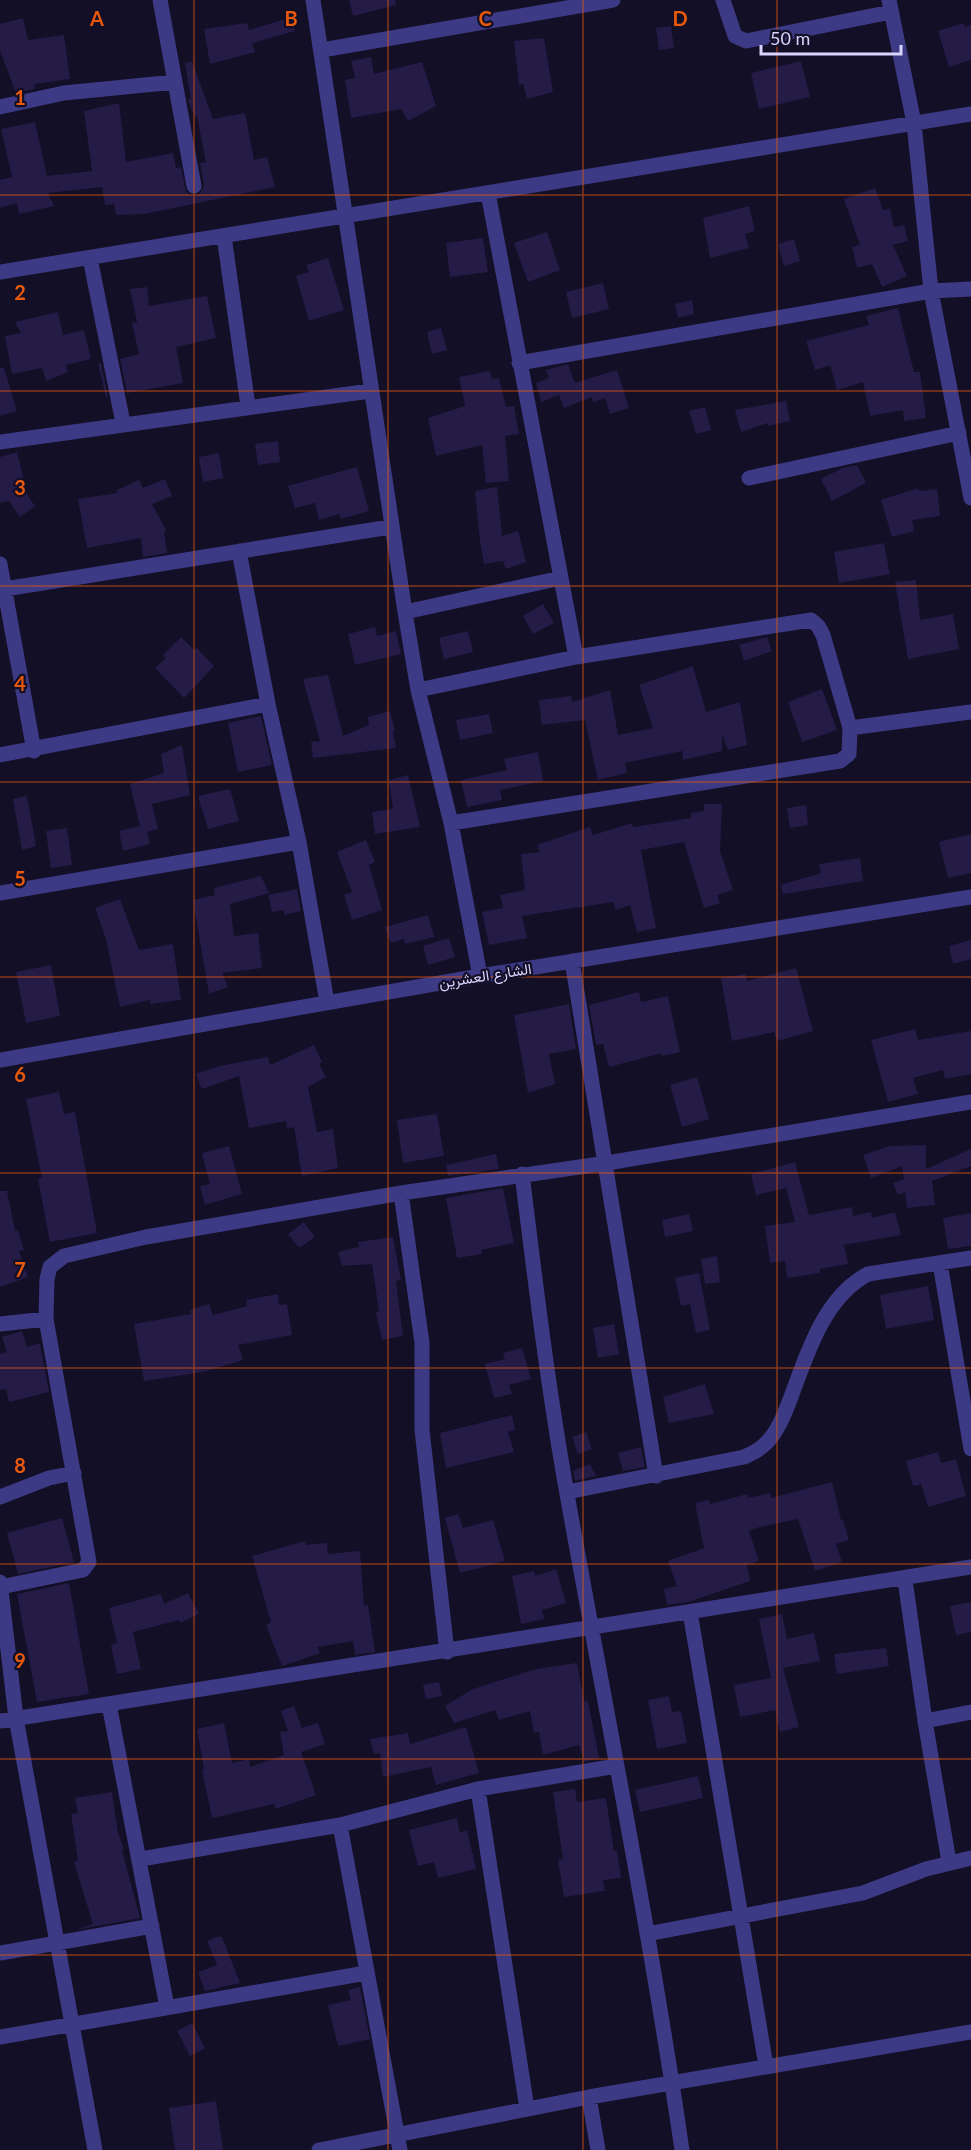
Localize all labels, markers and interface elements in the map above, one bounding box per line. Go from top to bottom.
text: A [89,6,104,30]
text: B [284,6,298,30]
text: C [478,6,492,30]
text: D [672,6,688,30]
scale bar [761,18,900,56]
text: 50 m [770,27,810,49]
text: 1 [14,85,26,109]
text: 2 [14,280,26,304]
text: 3 [14,475,26,499]
text: 4 [14,671,26,695]
text: 5 [14,866,26,890]
street label: الشارع العشرين [437,959,533,994]
text: 6 [14,1062,26,1086]
text: 7 [14,1257,26,1281]
text: 8 [14,1453,26,1477]
text: 9 [14,1648,26,1672]

